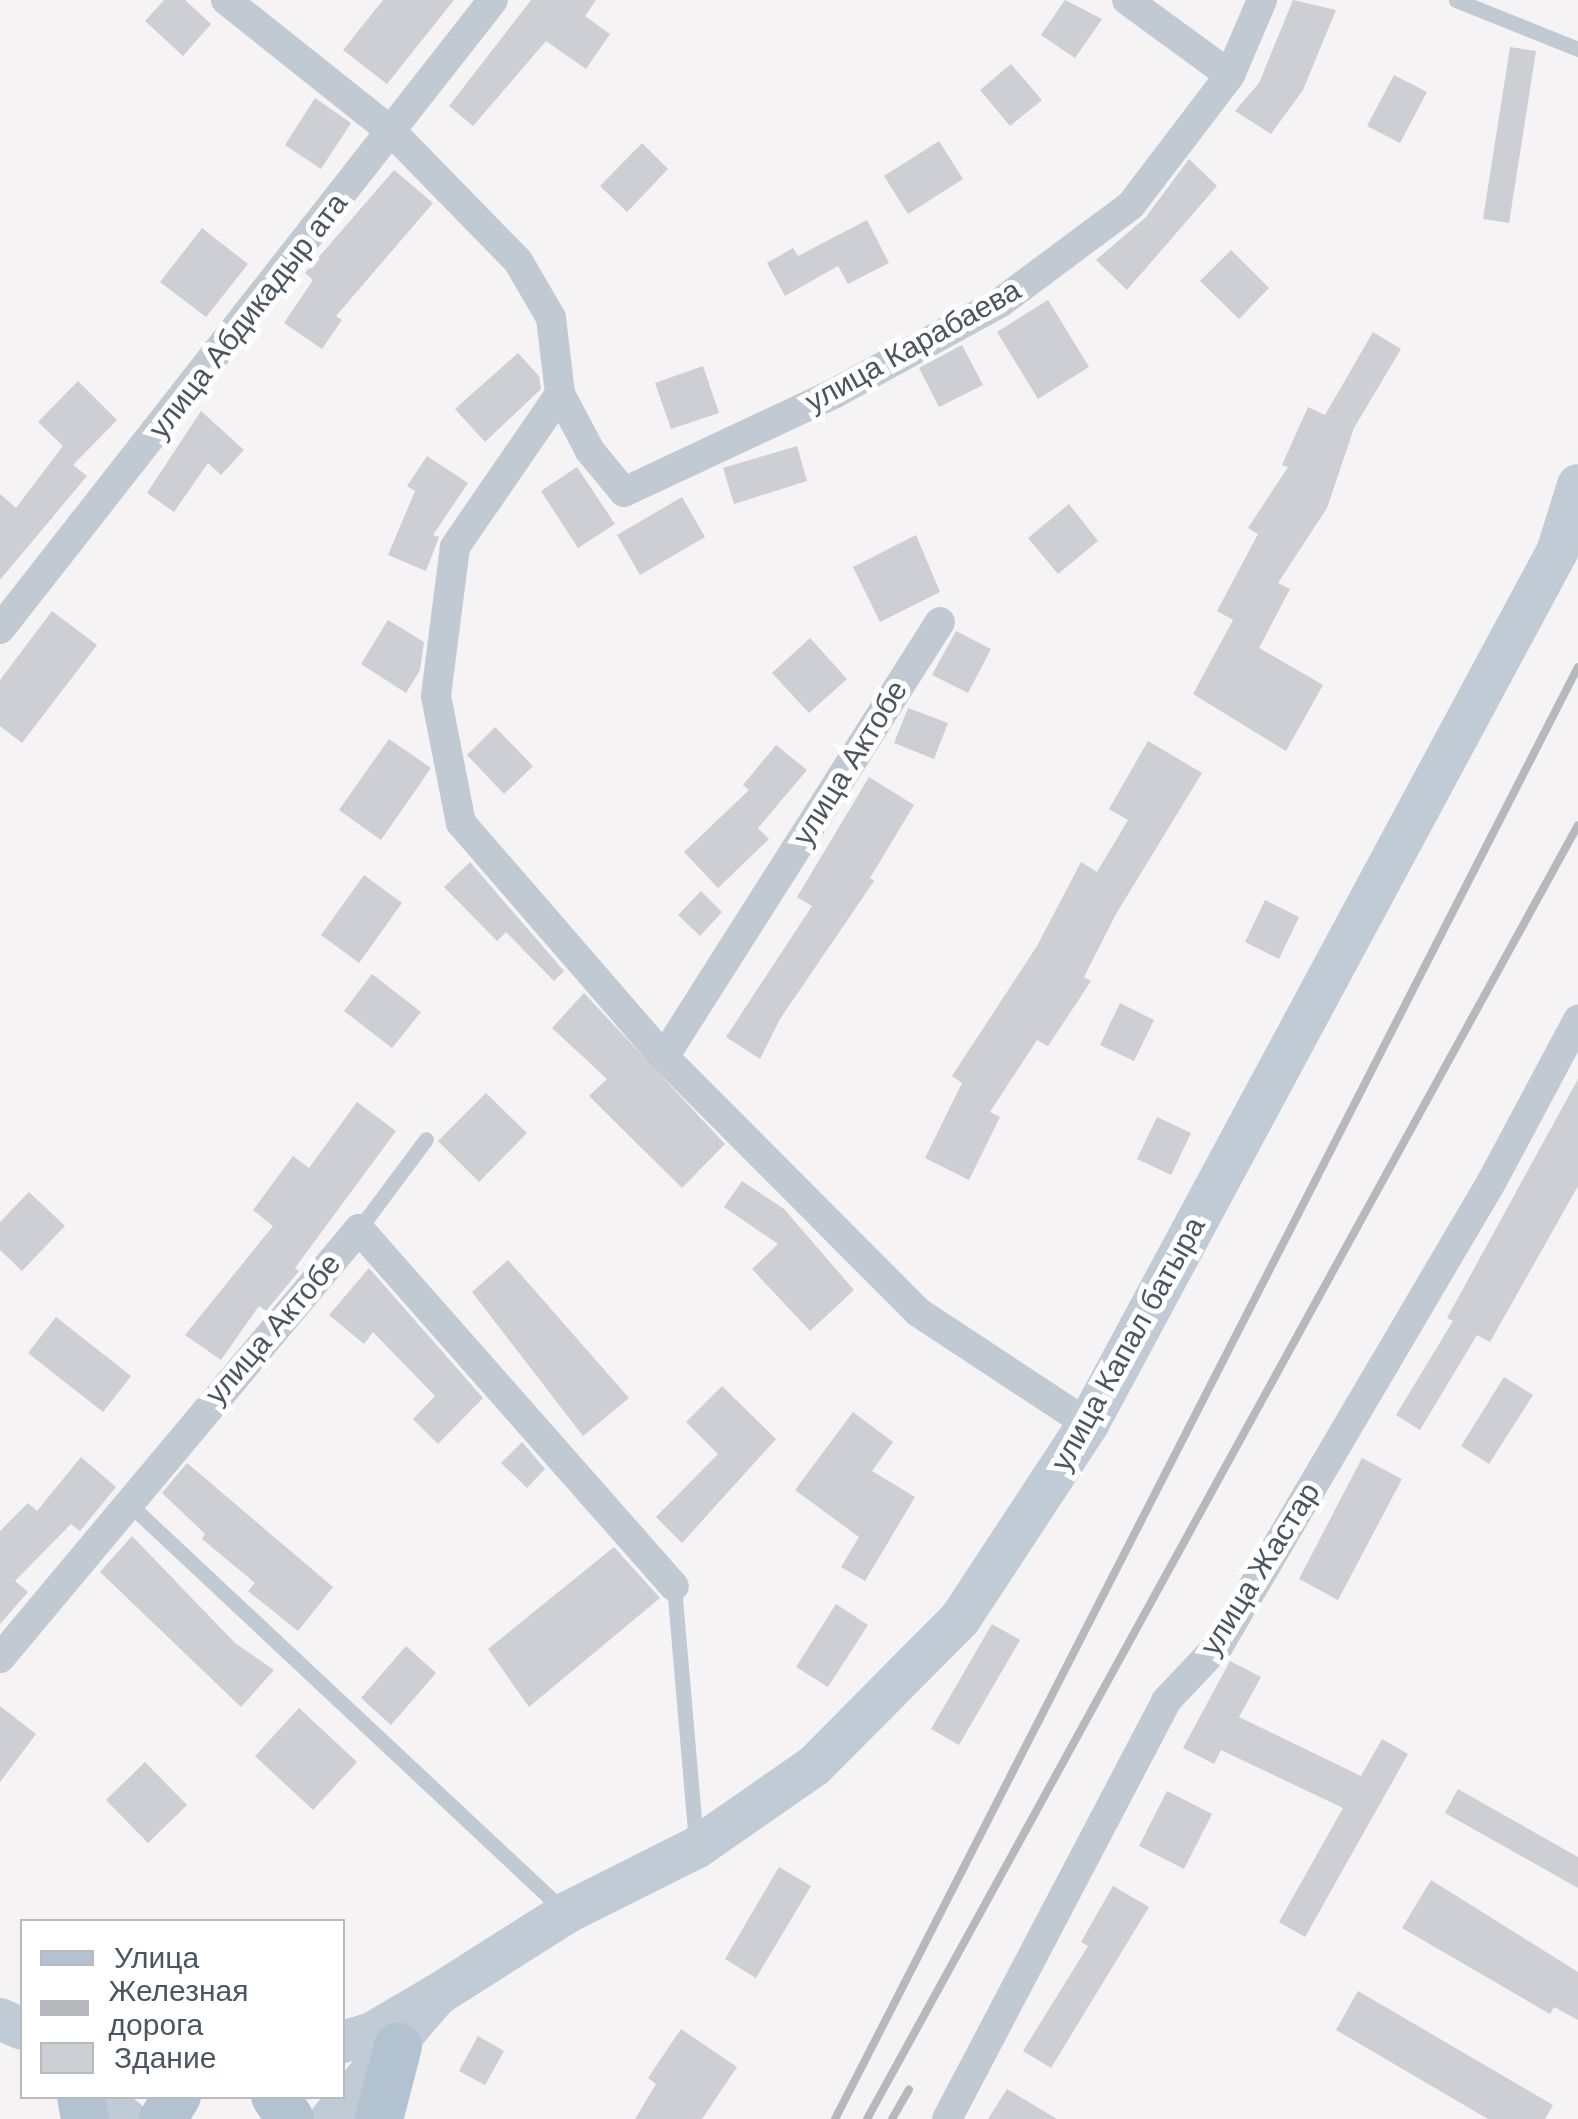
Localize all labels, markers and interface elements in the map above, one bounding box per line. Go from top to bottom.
street label: улица Абдикадыр ата [141,186,355,446]
street label: улица Карабаева [799,272,1027,420]
street label: улица Актобе [785,674,915,852]
street label: улица Капал батыра [1043,1211,1213,1477]
street label: улица Актобе [198,1246,348,1412]
street label: улица Жастар [1192,1476,1328,1662]
legend [20,1919,345,2099]
text: Улица [114,1941,199,1974]
text: Железная дорога [109,1974,248,2041]
text: Здание [114,2041,216,2074]

